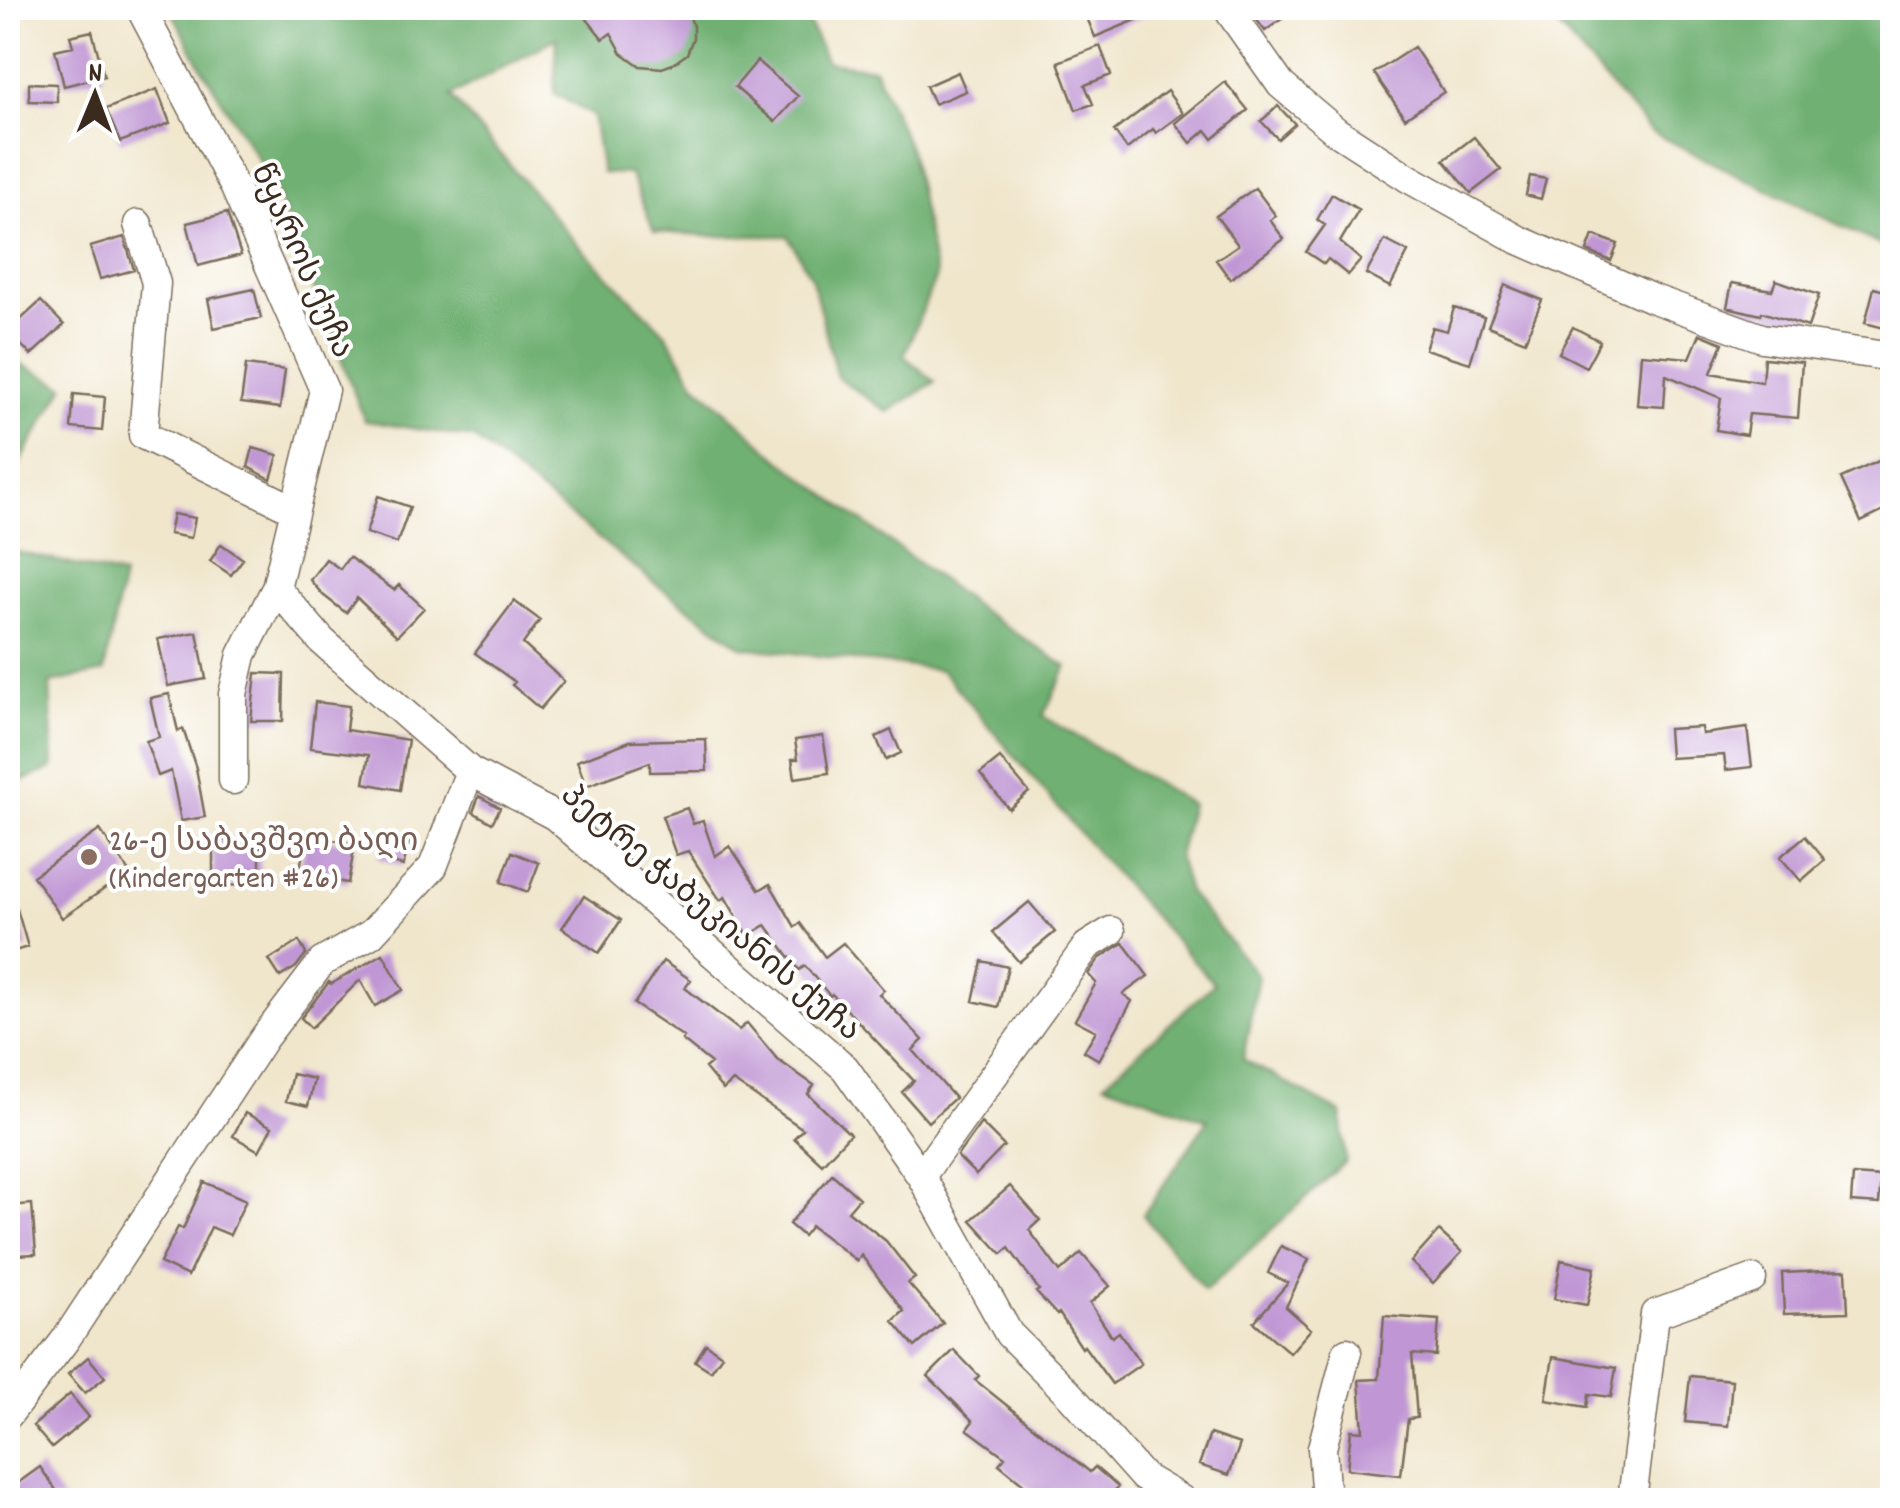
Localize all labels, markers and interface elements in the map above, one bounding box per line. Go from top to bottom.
north arrow [45,45,145,145]
text: N [88,55,103,95]
street label: წყაროს ქუჩა [236,157,363,367]
street label: პეტრე ჭაბუკიანის ქუჩა [548,775,869,1055]
place label: 26-ე საბავშვო ბაღი (Kindergarten #26) [109,821,418,904]
marker: 26-ე საბავშვო ბაღი (Kindergarten #26) [78,846,100,868]

